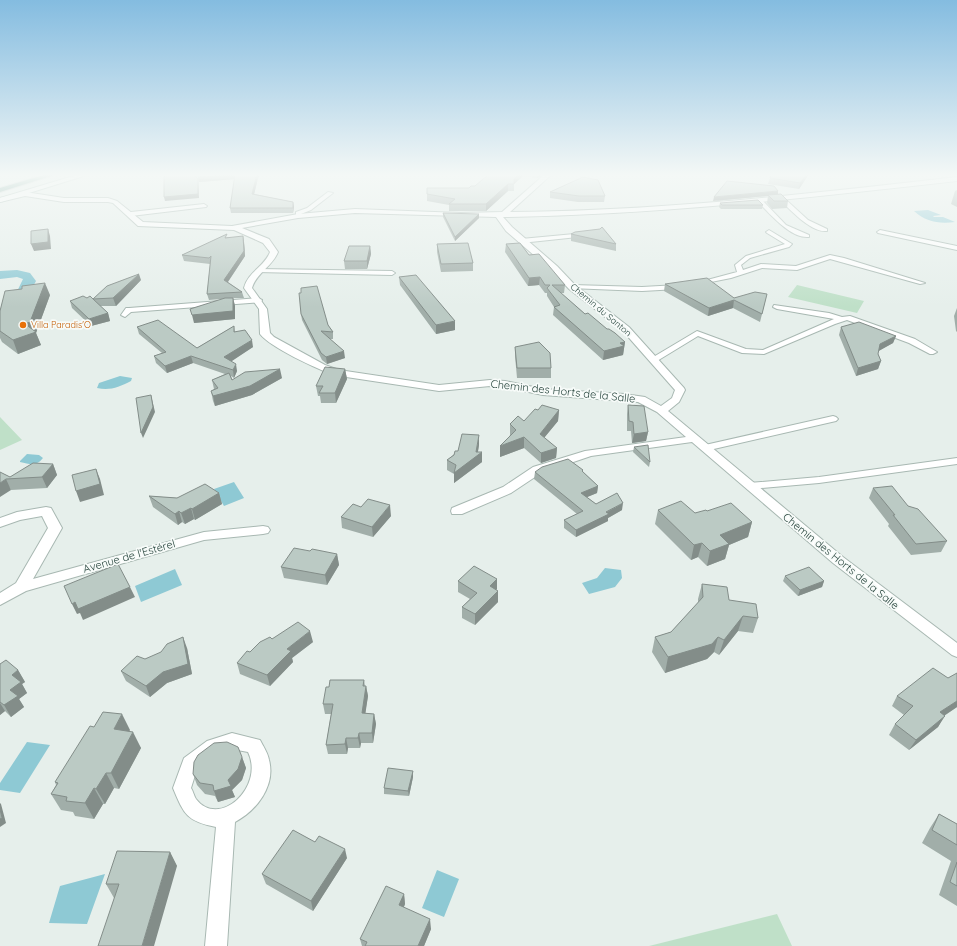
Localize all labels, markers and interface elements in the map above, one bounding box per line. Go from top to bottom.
street label: Chemin du Santon [569,281,634,338]
place label: Villa Paradis'O [31,319,91,330]
marker: Villa Paradis'O [18,320,28,330]
street label: Chemin des Horts de la Salle [490,376,636,406]
street label: Chemin des Horts de la Salle [780,510,902,612]
street label: Avenue de l'Estérel [81,536,177,576]

